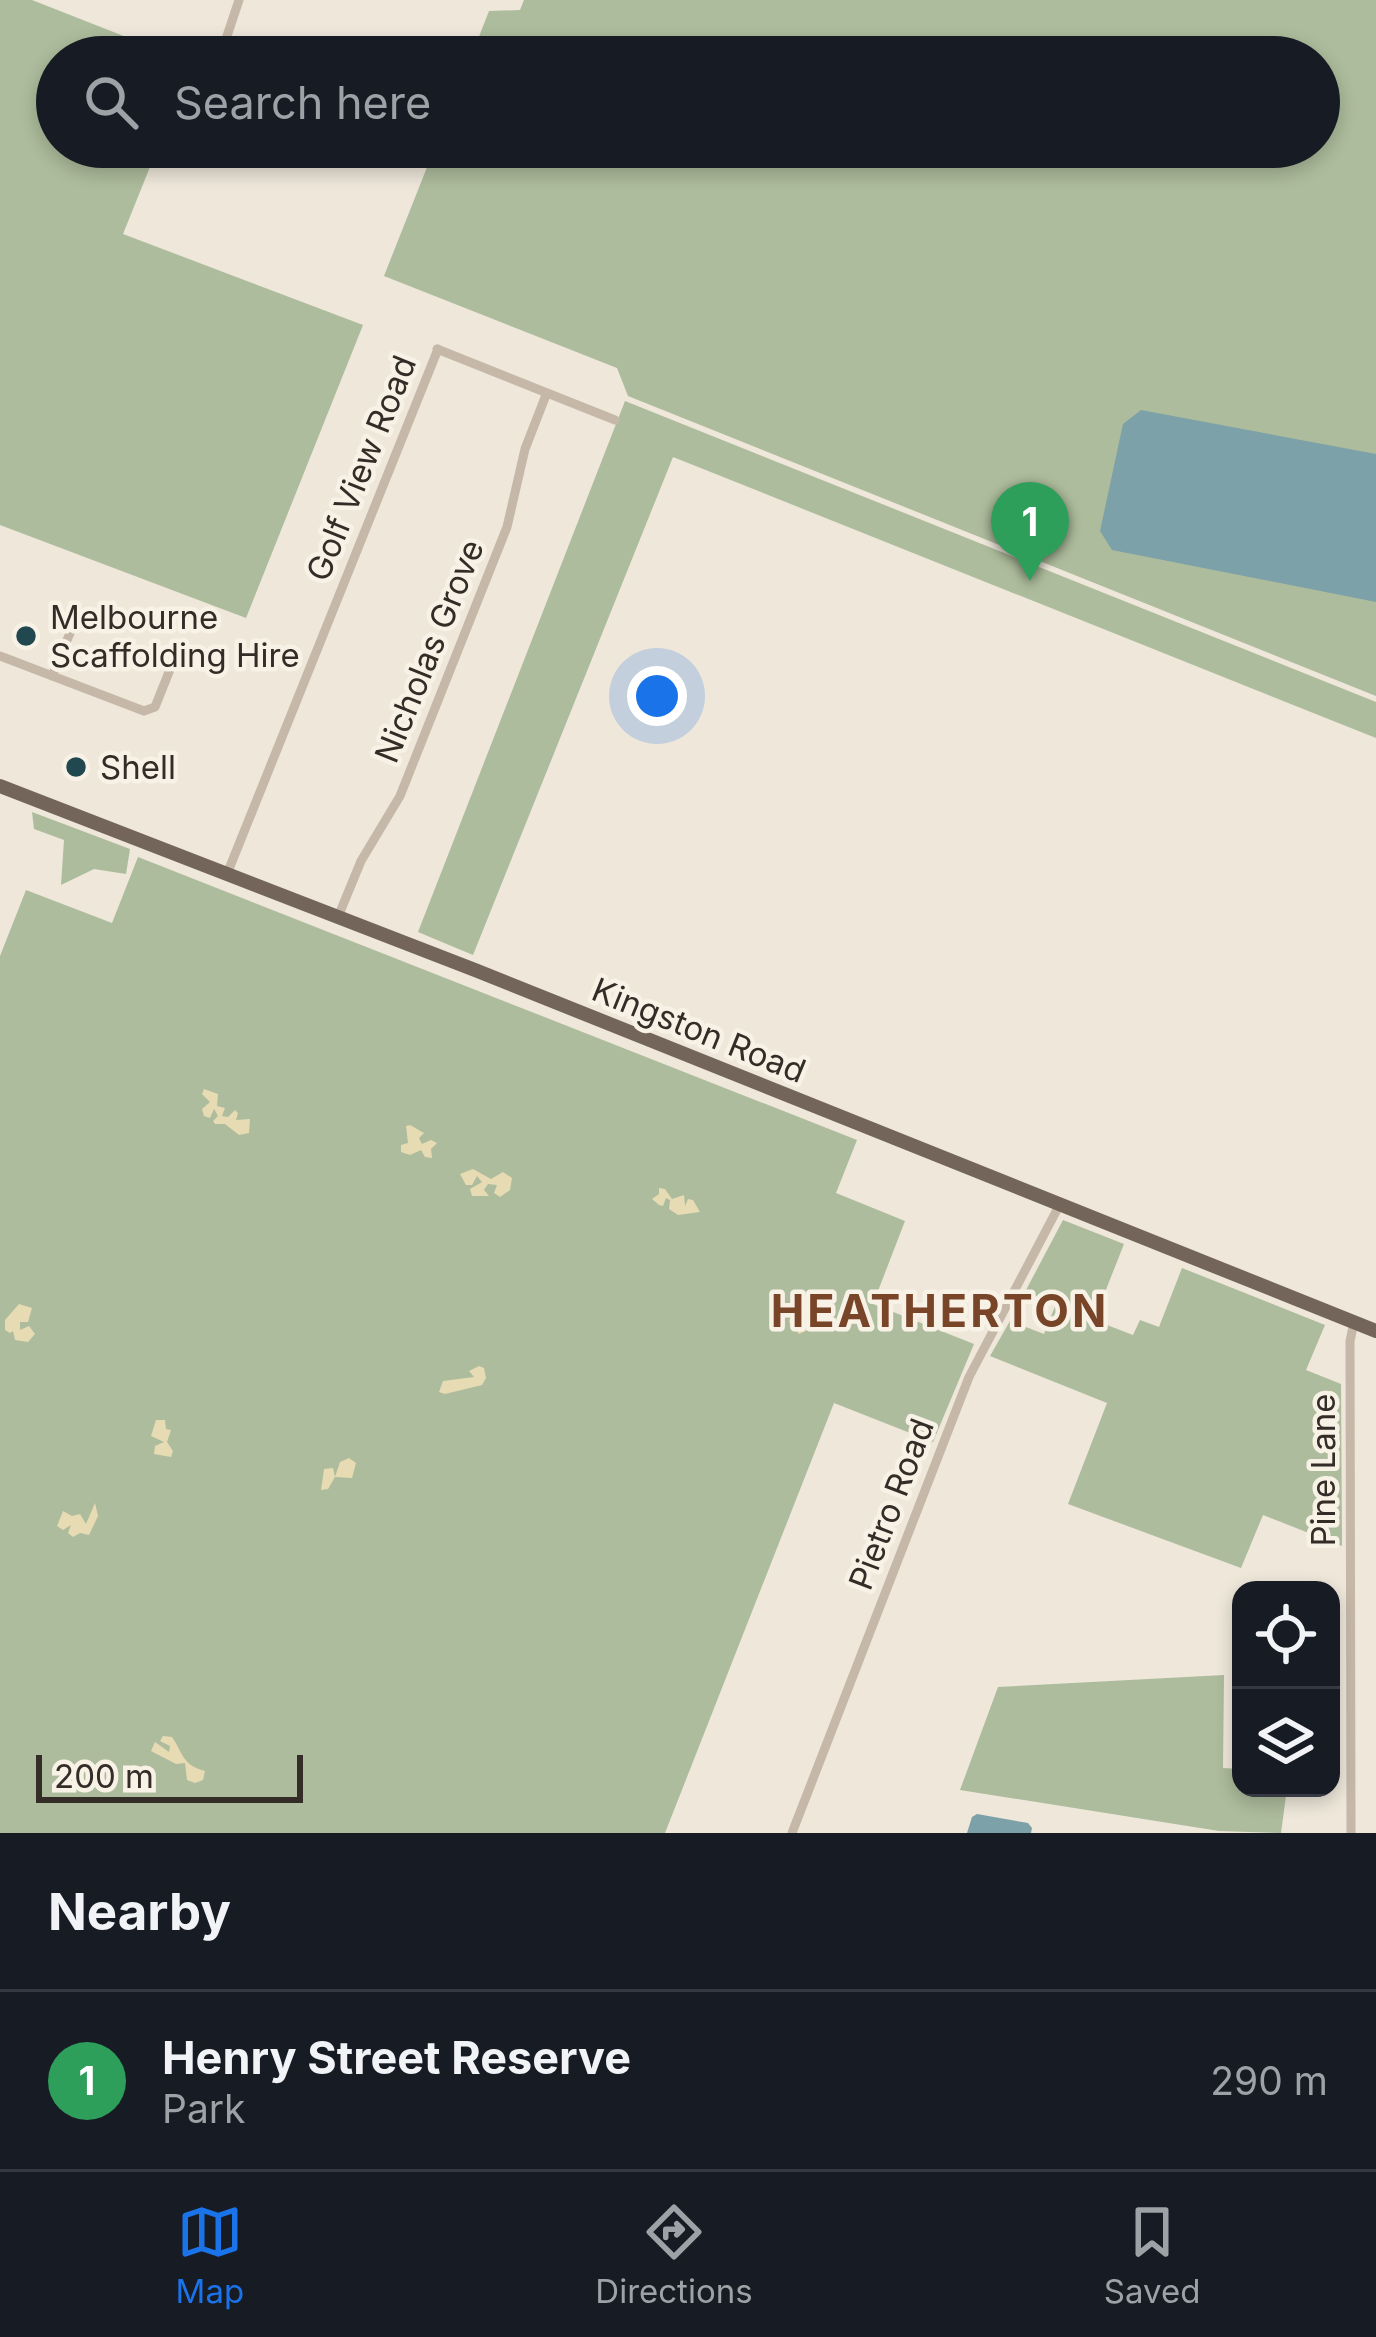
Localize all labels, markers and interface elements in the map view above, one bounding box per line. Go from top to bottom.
search box [36,36,1340,168]
icon: search [78,69,144,135]
text: Search here [174,75,431,130]
street label: Golf View Road [298,350,424,586]
pin: 1 [991,482,1069,581]
street label: Nicholas Grove [366,534,492,768]
place label: Melbourne Scaffolding Hire [50,597,300,675]
marker: Melbourne Scaffolding Hire [13,623,39,649]
your location [627,666,687,726]
place label: Shell [100,747,176,787]
marker: Shell [63,754,89,780]
street label: Kingston Road [587,969,811,1091]
district label: HEATHERTON [771,1283,1109,1338]
street label: Pine Lane [1303,1393,1343,1547]
street label: Pietro Road [840,1413,942,1595]
map controls [1232,1581,1340,1797]
button: locate [1232,1581,1340,1689]
button: layers [1232,1689,1340,1797]
scale bar [36,1749,303,1802]
text: 200 m [54,1756,154,1796]
text: Nearby [48,1881,231,1942]
text: Henry Street Reserve [162,2030,631,2085]
text: 1 [79,2057,95,2104]
text: 290 m [1210,2057,1328,2104]
text: Park [162,2085,246,2132]
tab: Map [176,2199,244,2311]
tab: Directions [595,2199,753,2311]
tab: Saved [1104,2199,1200,2311]

